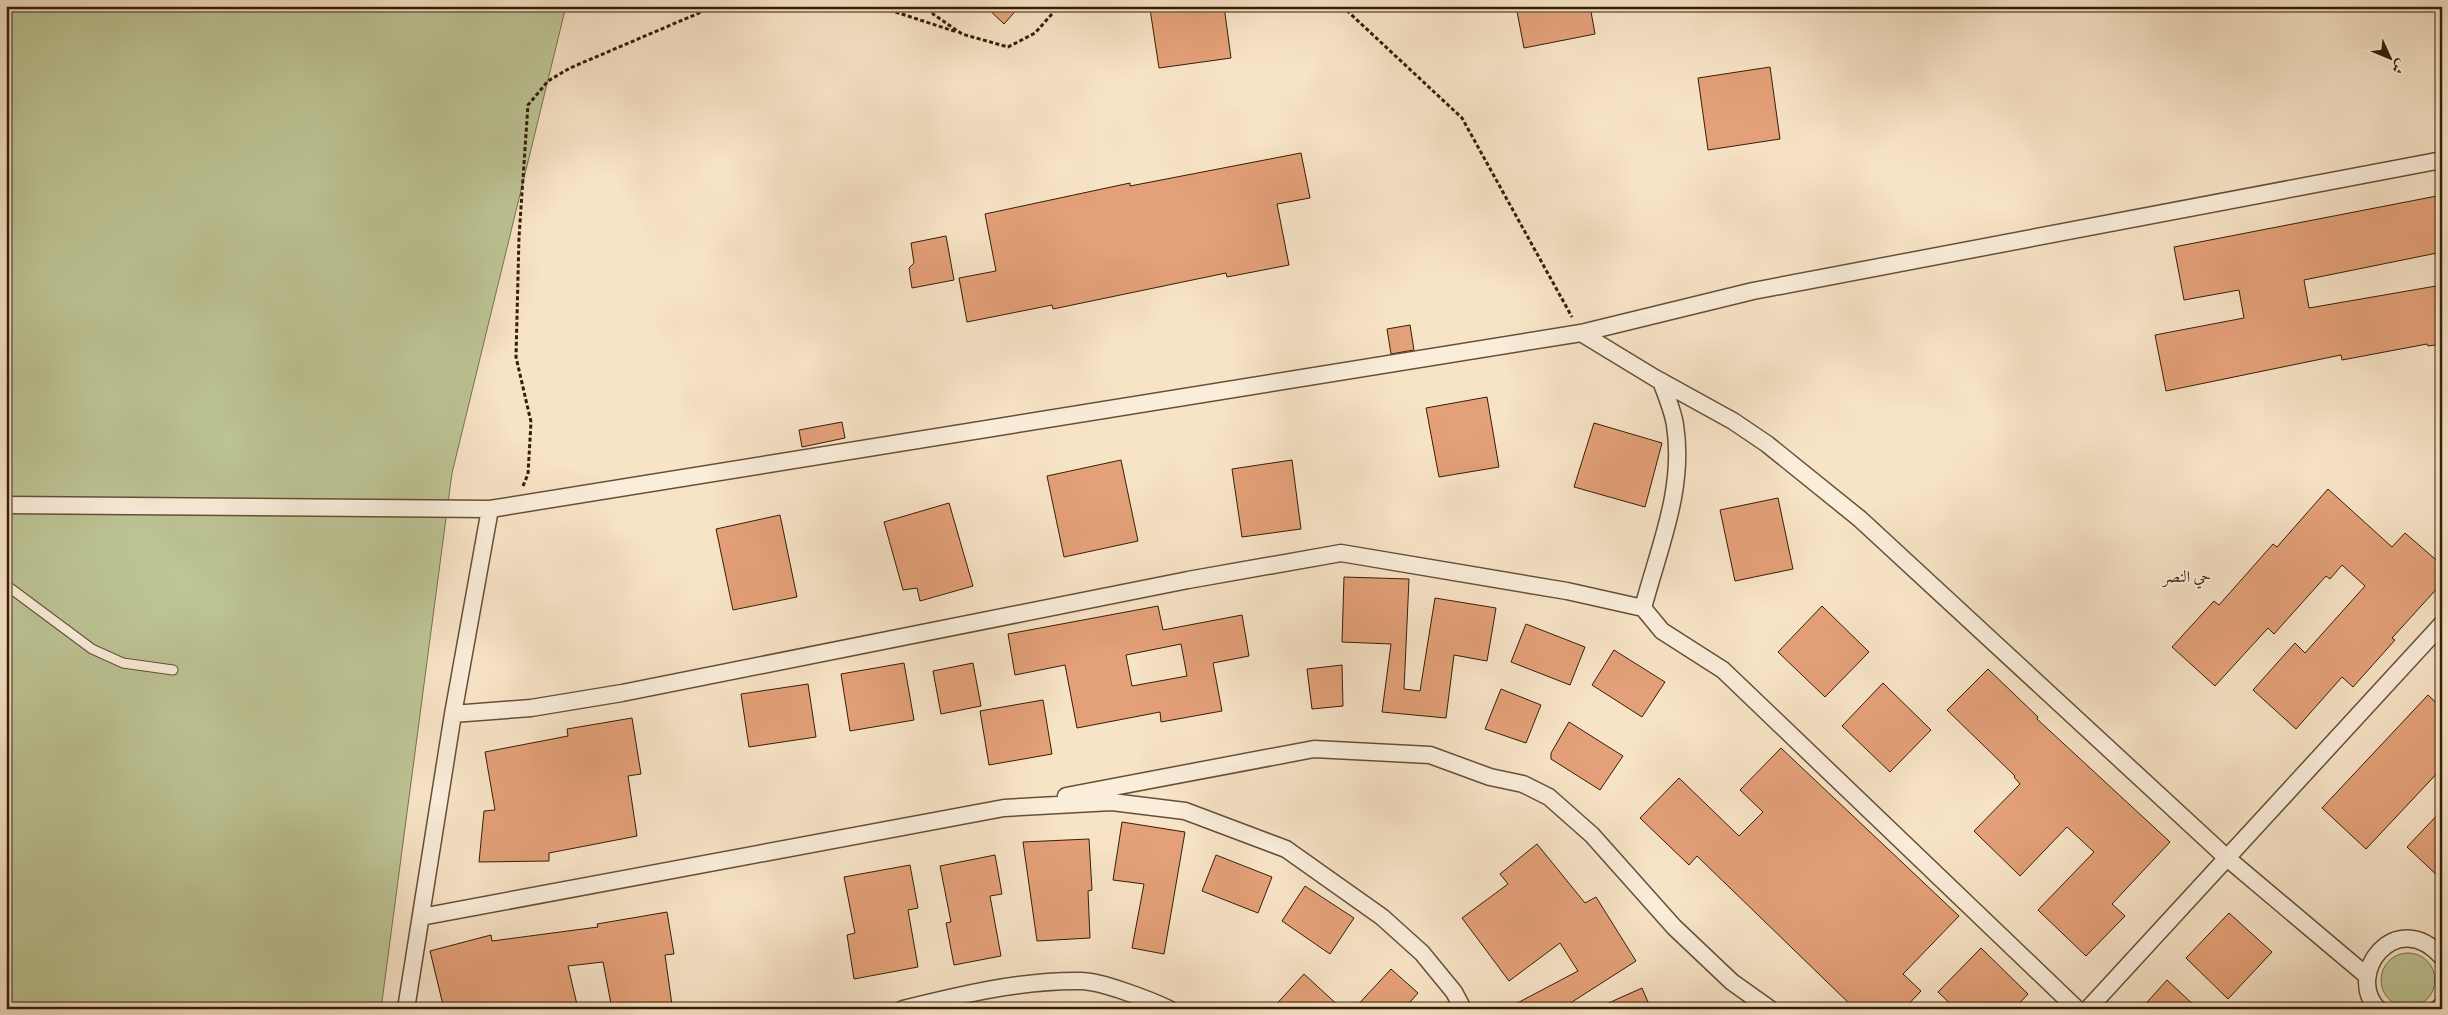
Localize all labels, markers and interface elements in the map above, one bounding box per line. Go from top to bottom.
north arrow [2366,32,2416,82]
text: ش [2387,55,2410,78]
district label: حي النصر [2161,568,2211,589]

